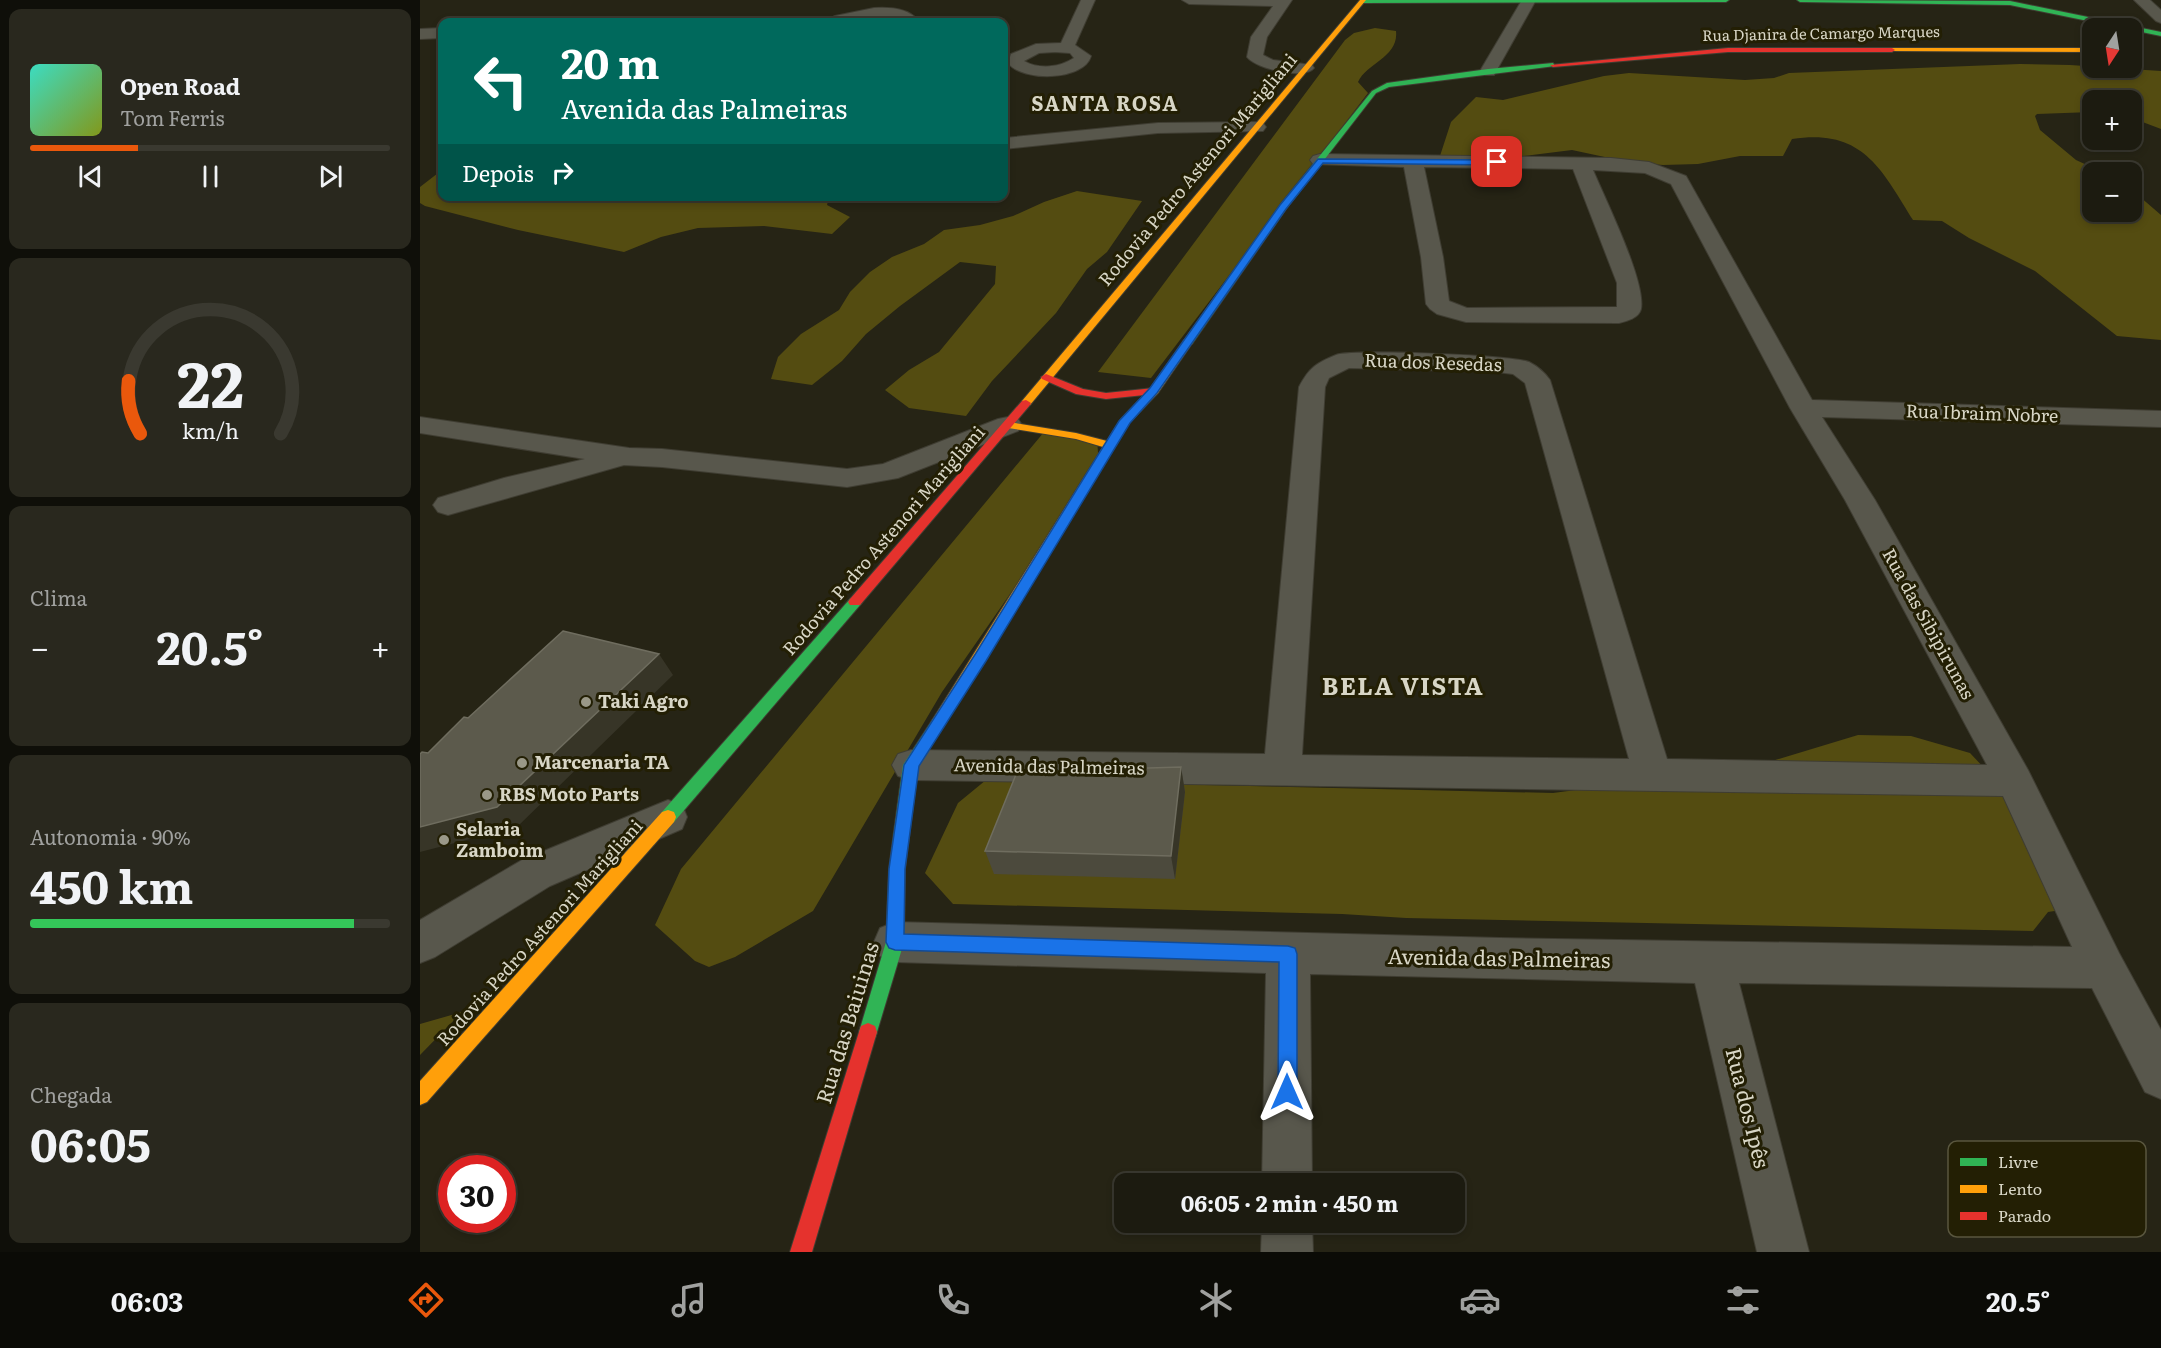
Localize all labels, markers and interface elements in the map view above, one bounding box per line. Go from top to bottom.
north arrow [2082,18,2142,78]
map controls [2082,18,2142,222]
street label: Rua Djanira de Camargo Marques [1702,19,1940,46]
text: 20 m [561,30,660,92]
icon: left [462,42,540,120]
street label: Rodovia Pedro Astenori Marigliani [1091,47,1303,291]
text: Open Road [120,69,240,102]
text: Avenida das Palmeiras [561,87,847,127]
district label: SANTA ROSA [1031,87,1179,117]
button: + [2082,90,2142,150]
text: Tom Ferris [120,102,225,132]
pin [1471,136,1522,187]
icon: arrive [1480,145,1513,178]
text: Depois [462,156,534,189]
icon: right [546,156,579,189]
icon: previous [74,160,107,193]
icon: pause [194,160,227,193]
icon: next [314,160,347,193]
button: − [2082,162,2142,222]
text: 22 [176,336,244,428]
street label: Rua dos Resedas [1364,346,1502,377]
street label: Rua Ibraim Nobre [1905,396,2059,429]
text: km/h [181,415,239,447]
street label: Rodovia Pedro Astenori Marigliani [775,419,990,661]
street label: Rua das Sibipirunas [1877,543,1982,704]
text: Clima [30,582,87,612]
text: 20.5° [156,612,264,679]
text: − [30,621,49,670]
text: + [371,621,390,670]
district label: BELA VISTA [1322,667,1484,702]
place label: Taki Agro [598,687,688,714]
marker: Taki Agro [579,695,593,709]
place label: Marcenaria TA [534,748,670,775]
street label: Avenida das Palmeiras [953,750,1145,781]
marker: Marcenaria TA [515,756,529,770]
place label: RBS Moto Parts [499,780,639,807]
marker: RBS Moto Parts [480,788,494,802]
street label: Rodovia Pedro Astenori Marigliani [430,813,648,1051]
place label: Selaria Zamboim [456,815,544,863]
text: Autonomia · 90% [30,821,191,851]
marker: Selaria Zamboim [437,833,451,847]
text: 450 km [30,851,193,918]
street label: Rua das Baiuinas [806,938,885,1107]
street label: Avenida das Palmeiras [1387,939,1611,974]
street label: Rua dos Ipês [1720,1044,1779,1171]
position arrow [1255,1060,1319,1124]
text: Chegada [30,1079,112,1109]
text: 06:05 [30,1109,151,1176]
legend [1948,1141,2146,1237]
text: Livre [1998,1149,2038,1173]
speed limit sign: 30 [438,1155,516,1233]
text: Lento [1998,1176,2042,1200]
text: 06:05 · 2 min · 450 m [1181,1186,1398,1219]
text: Parado [1998,1203,2051,1227]
icon: directions [405,1279,447,1321]
icon: music [668,1279,710,1321]
icon: phone [932,1279,974,1321]
icon: climate [1195,1279,1237,1321]
icon: car [1459,1279,1501,1321]
icon: filters [1722,1279,1764,1321]
text: 06:03 [111,1280,183,1320]
text: 20.5° [1986,1280,2050,1320]

